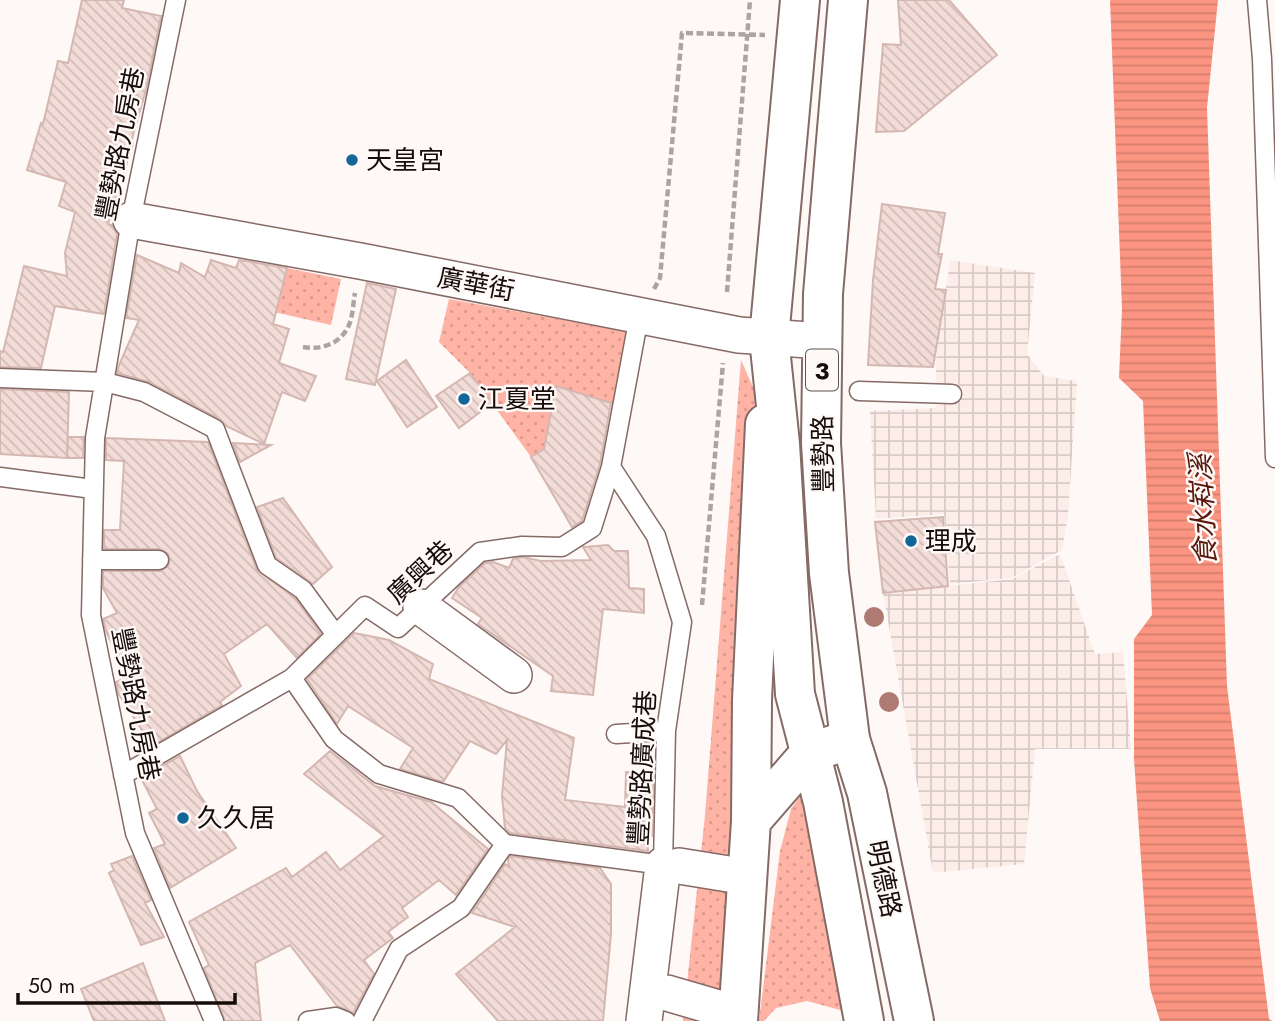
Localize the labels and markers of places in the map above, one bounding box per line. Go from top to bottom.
place label: 天皇宮 [366,141,444,179]
marker: 天皇宮 [344,152,360,168]
place label: 江夏堂 [478,380,556,418]
marker: 江夏堂 [456,391,472,407]
place label: 理成 [925,522,977,560]
marker: 理成 [903,533,919,549]
place label: 久久居 [197,799,275,837]
marker: 久久居 [175,810,191,826]

